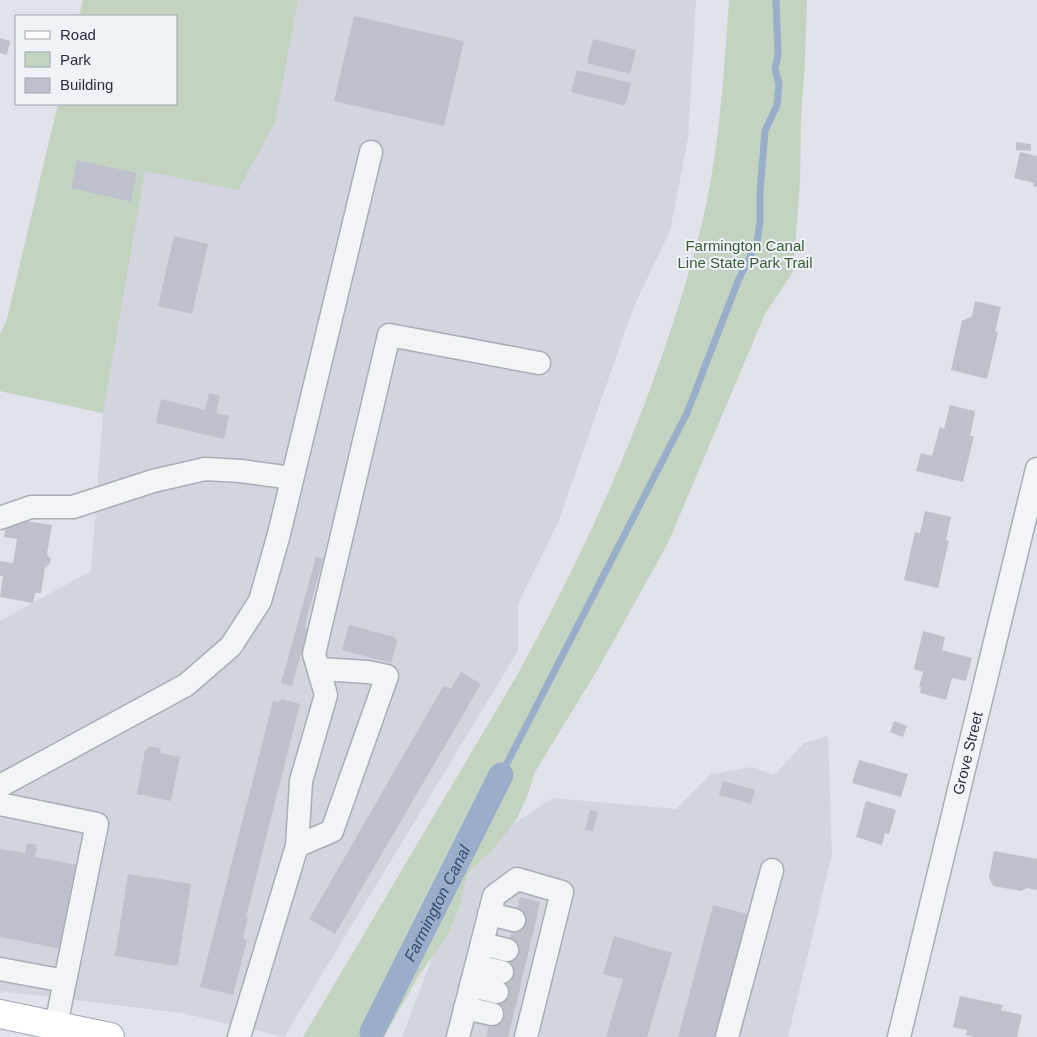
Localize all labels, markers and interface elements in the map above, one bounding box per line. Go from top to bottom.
legend [15,15,178,105]
text: Road [60,26,96,43]
text: Park [60,51,91,68]
text: Building [60,76,113,93]
park label: Farmington Canal Line State Park Trail [677,237,813,271]
street label: Grove Street [949,709,986,796]
water label: Farmington Canal [401,842,473,964]

